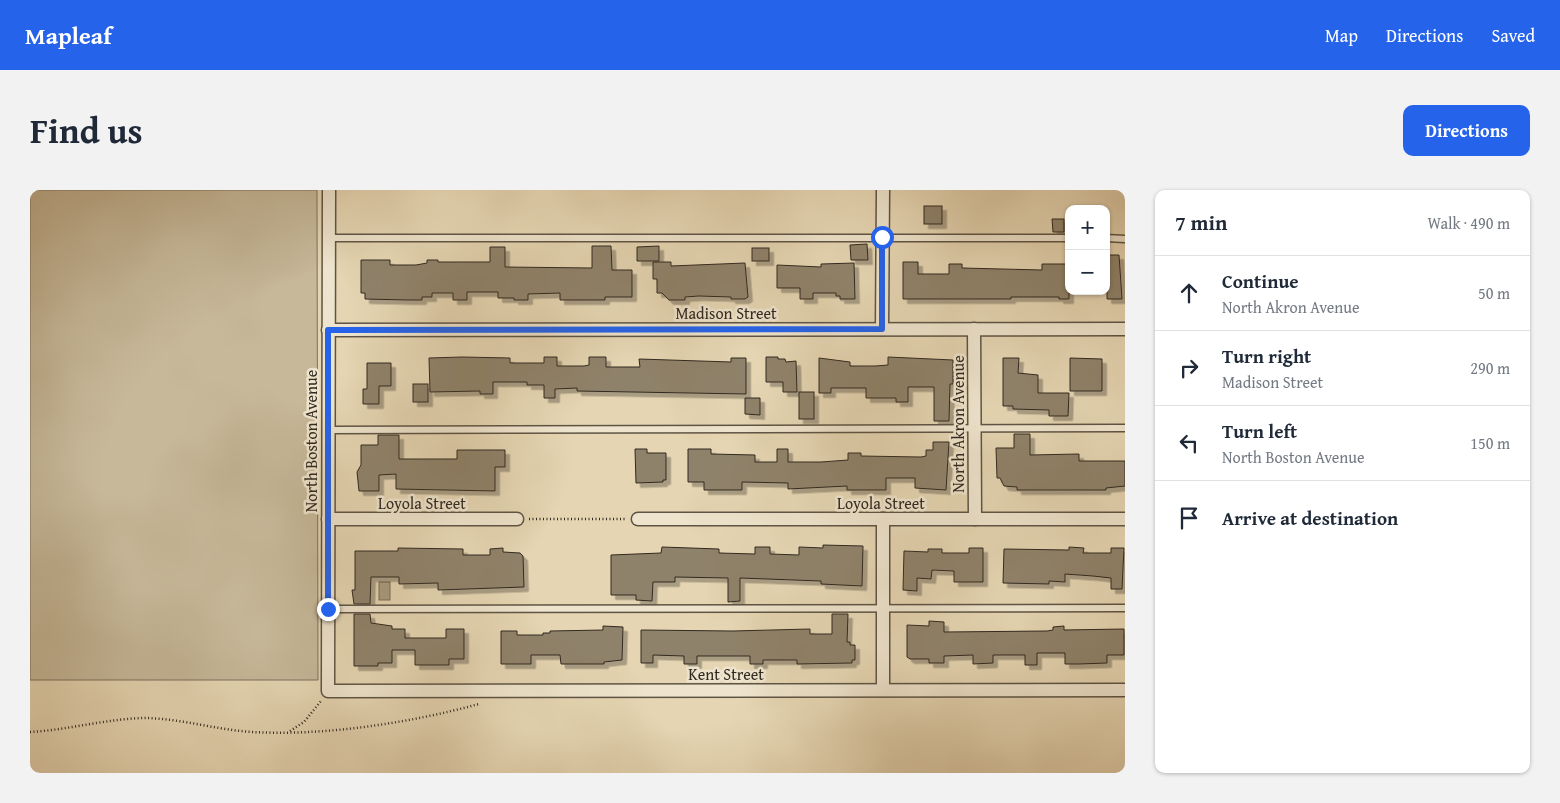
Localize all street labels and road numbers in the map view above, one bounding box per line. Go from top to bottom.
street label: Madison Street [675,301,777,325]
street label: North Akron Avenue [946,355,970,493]
street label: North Boston Avenue [299,370,323,512]
street label: Loyola Street [378,491,466,515]
street label: Loyola Street [837,491,925,515]
street label: Kent Street [688,662,764,686]

